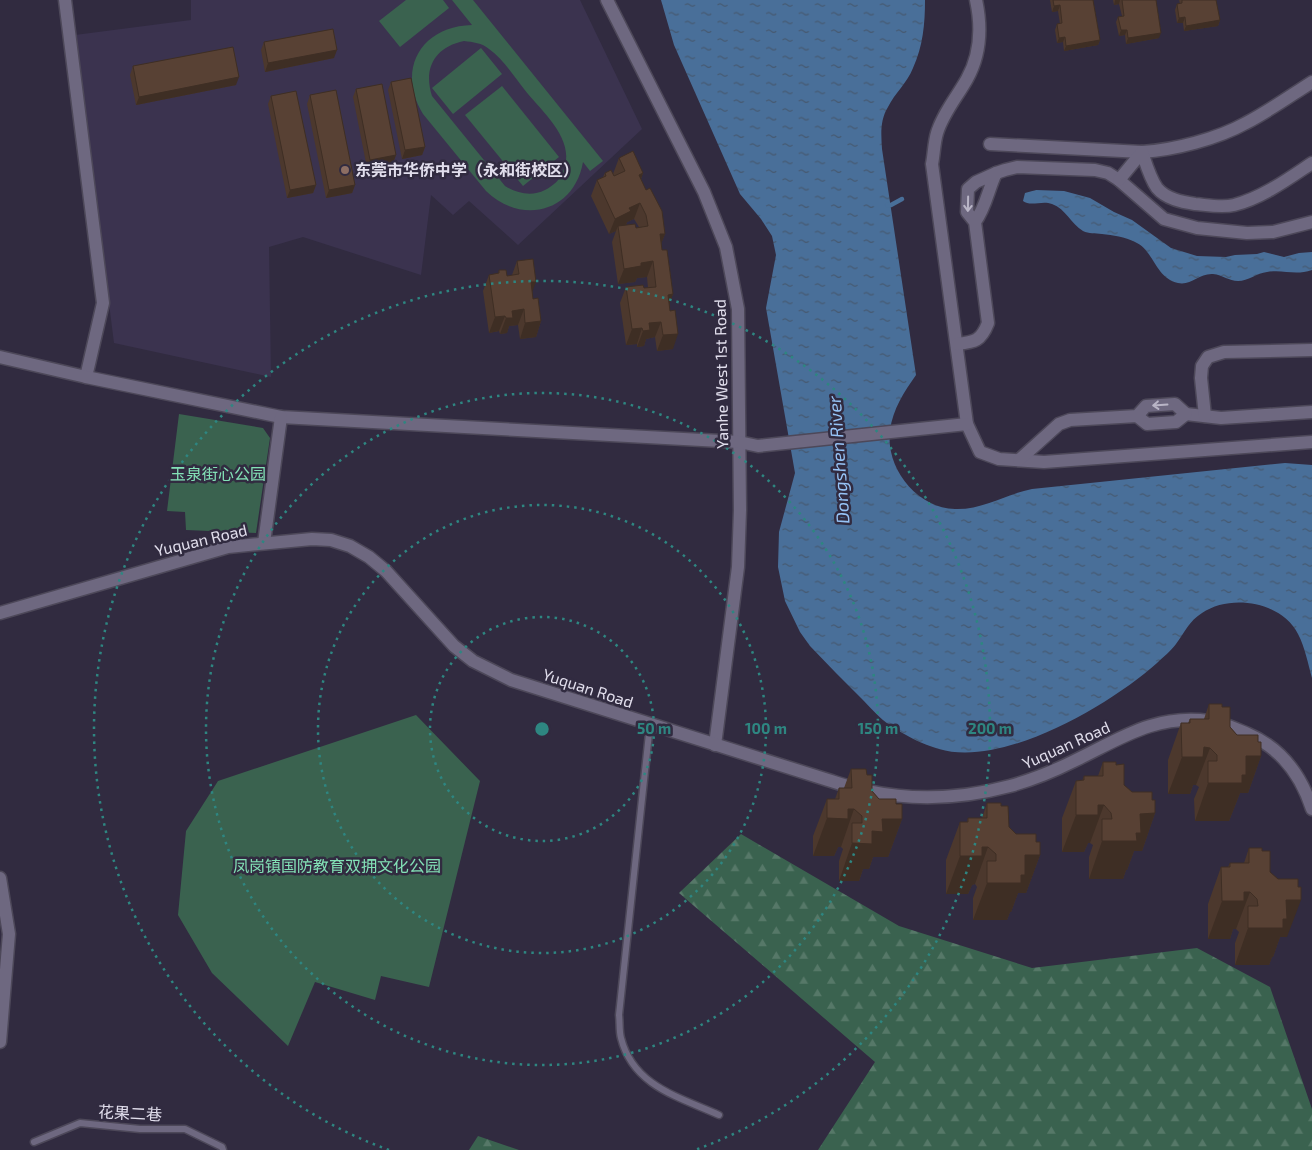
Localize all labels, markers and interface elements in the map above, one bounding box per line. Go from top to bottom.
place label: 东莞市华侨中学（永和街校区） [355,160,579,179]
marker: 东莞市华侨中学（永和街校区） [339,164,351,176]
one-way arrow [963,196,973,212]
street label: Yanhe West 1st Road [710,299,731,449]
water label: Dongshen River [822,394,853,525]
one-way arrow [1152,401,1168,410]
park label: 玉泉街心公园 [170,464,266,483]
street label: Yuquan Road [153,520,249,559]
street label: Yuquan Road [540,664,636,711]
street label: Yuquan Road [1019,717,1113,772]
text: 50 m [637,719,671,737]
text: 100 m [745,719,787,737]
text: 150 m [858,719,898,737]
text: 200 m [968,719,1012,737]
centre of rings [533,720,551,738]
park label: 凤岗镇国防教育双拥文化公园 [233,856,441,875]
street label: 花果二巷 [98,1101,162,1124]

